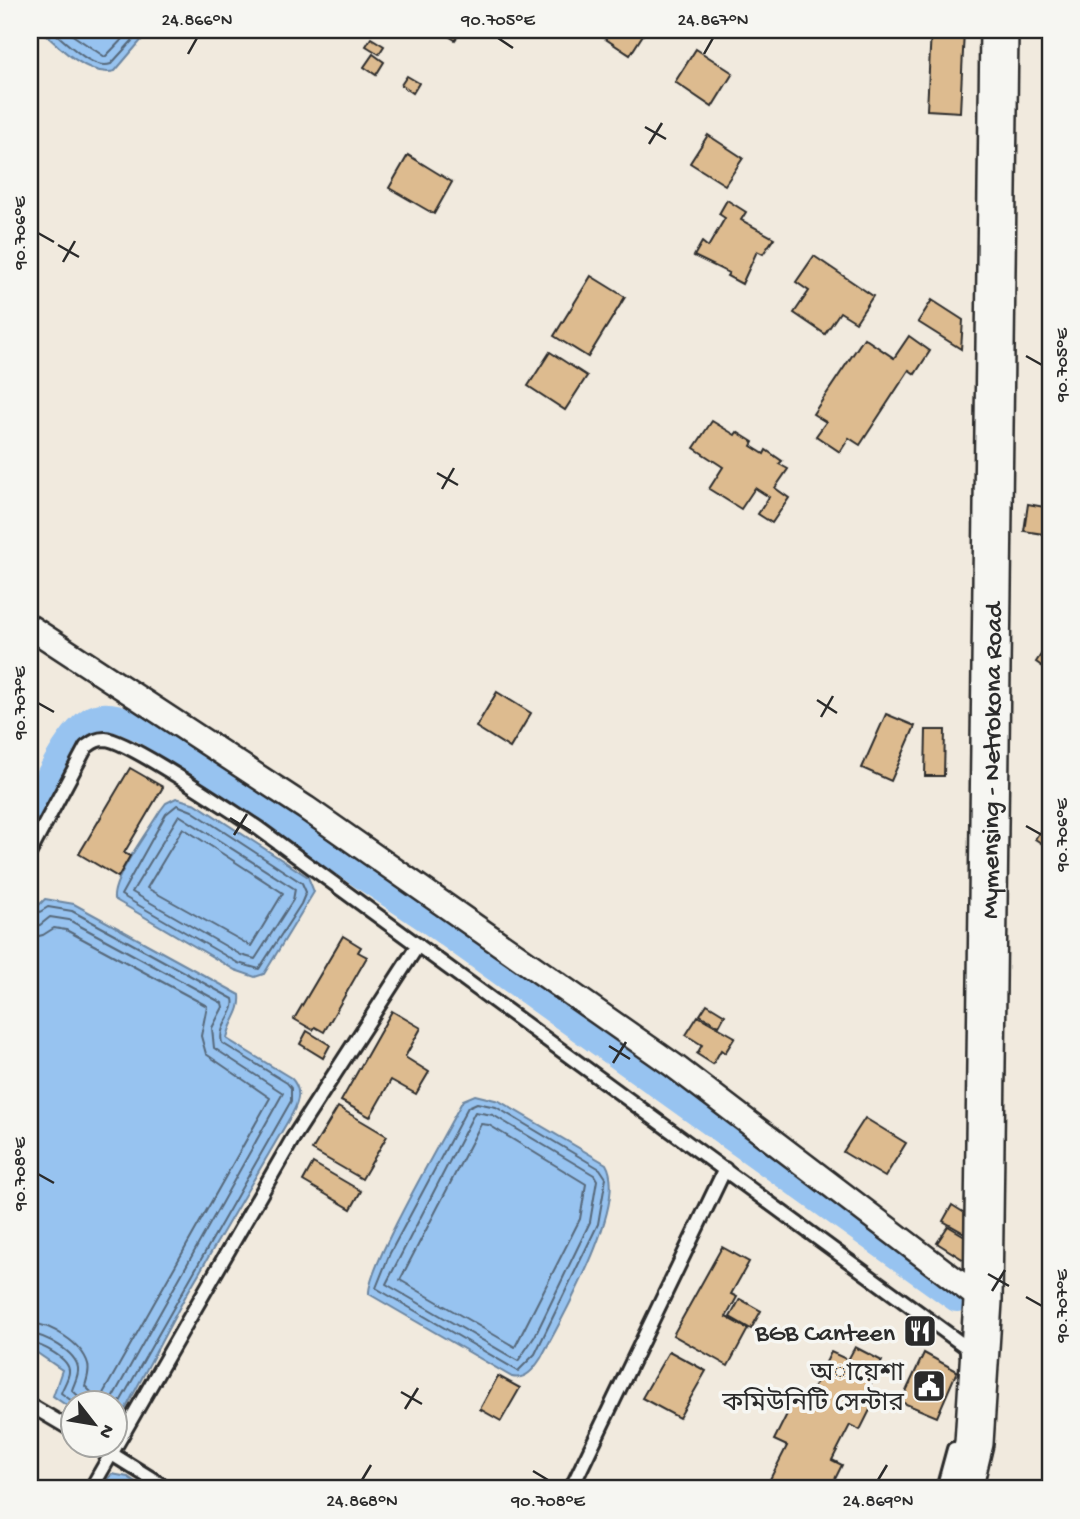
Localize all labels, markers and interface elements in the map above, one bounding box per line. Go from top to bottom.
text: 24.866°N [162,11,232,32]
text: 90.705°E [460,11,535,32]
text: 24.867°N [677,11,749,32]
text: 90.706°E [11,196,32,270]
text: 90.705°E [1053,328,1074,403]
street label: Mymensing - Netrokona Road [977,600,1012,919]
text: 90.707°E [11,666,32,741]
text: 90.706°E [1053,798,1074,872]
text: 90.708°E [11,1136,32,1212]
text: 90.707°E [1053,1269,1074,1344]
restaurant icon: BGB Canteen [901,1312,939,1350]
place label: BGB Canteen [754,1320,896,1351]
place label: অায়েশা কমিউনিটি সেন্টার [721,1360,905,1421]
public building icon: অায়েশা কমিউনিটি সেন্টার [910,1367,948,1405]
north arrow [60,1390,130,1460]
text: N [93,1420,119,1442]
text: 24.868°N [326,1492,398,1513]
text: 90.708°E [510,1492,586,1513]
text: 24.869°N [843,1492,913,1513]

